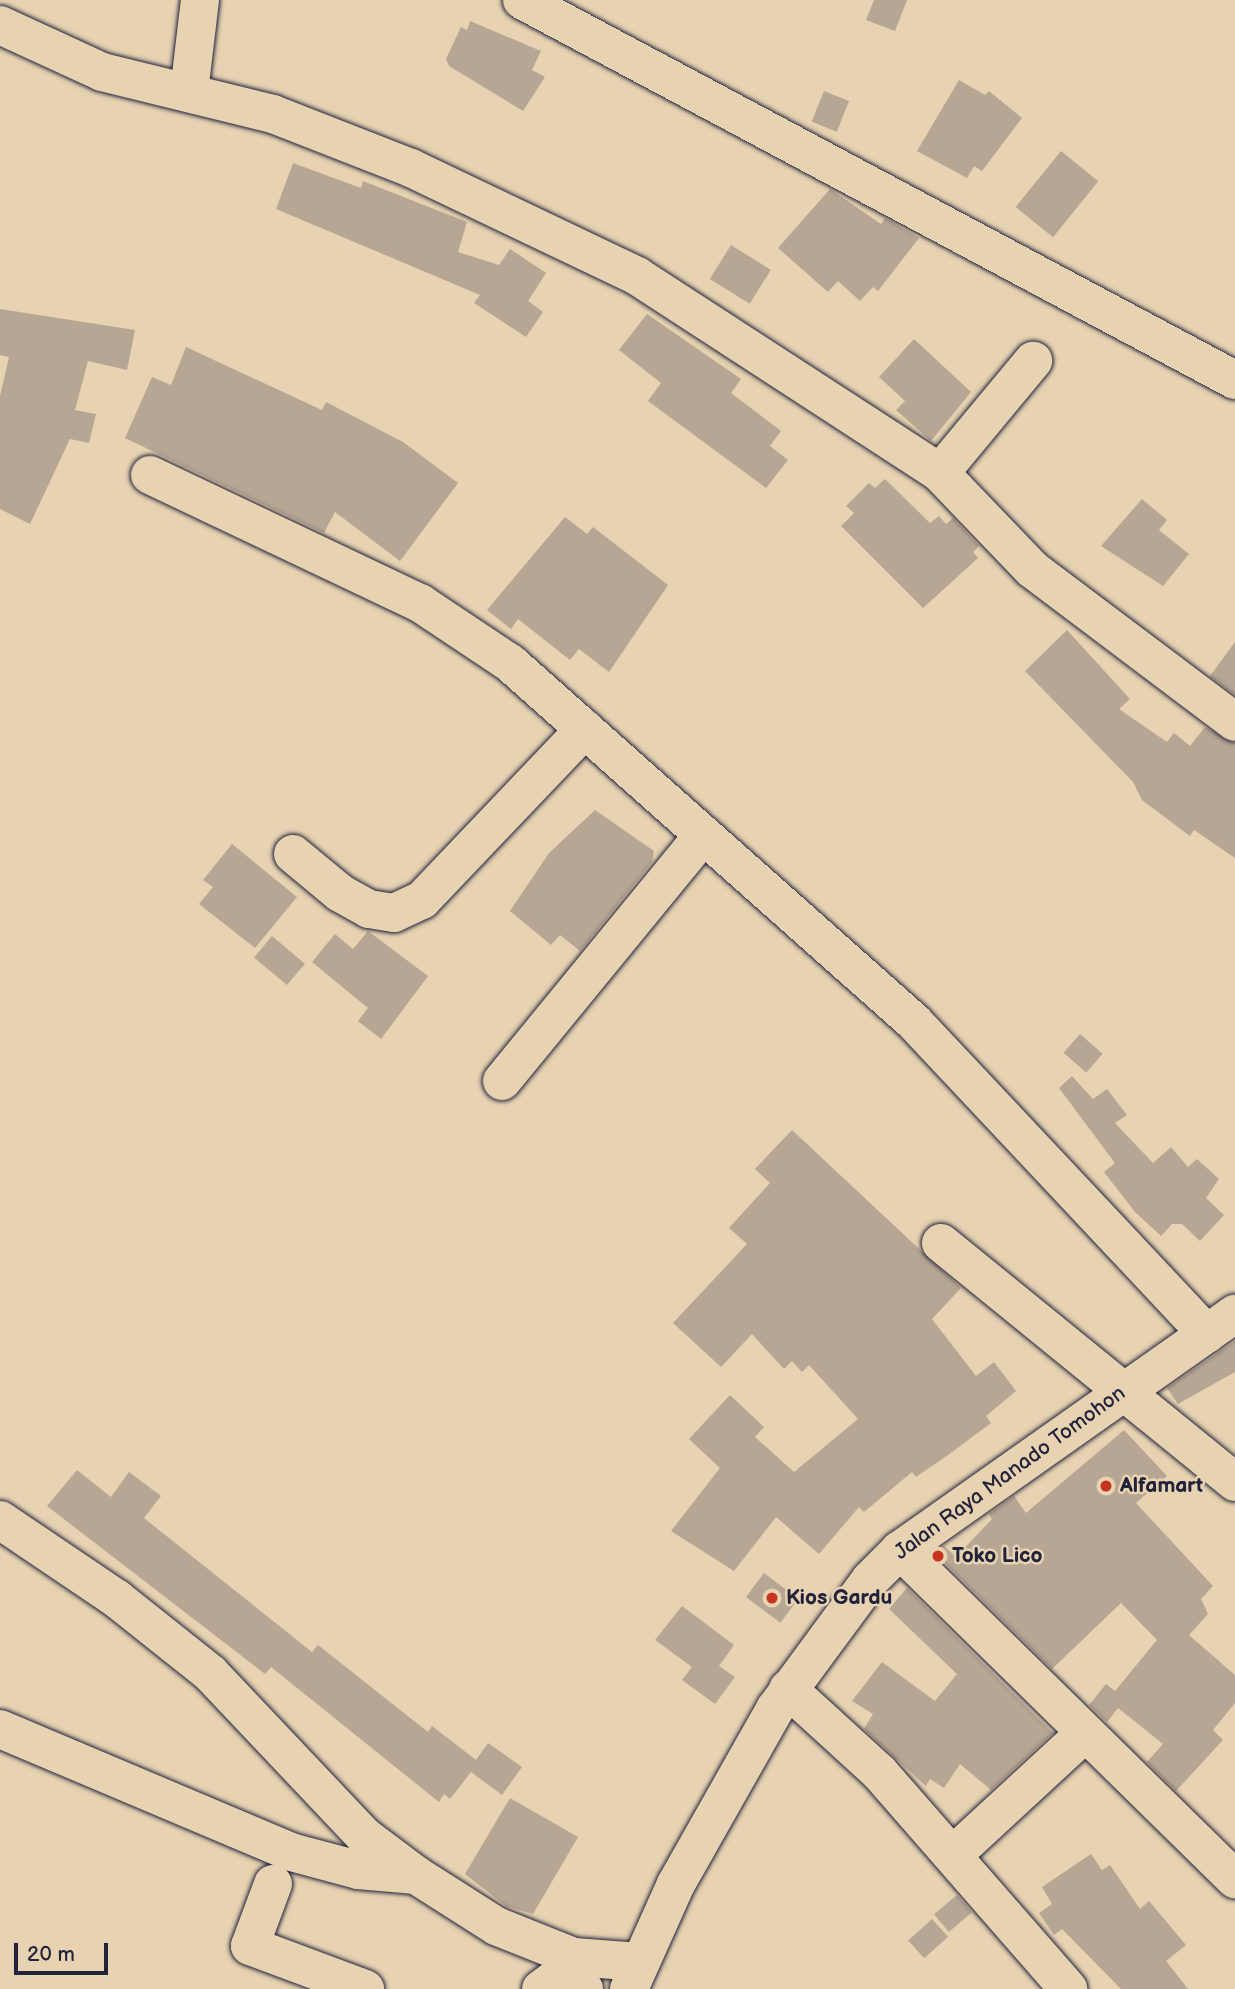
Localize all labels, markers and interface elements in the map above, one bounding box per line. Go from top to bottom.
street label: Jalan Raya Manado Tomohon [889,1381,1131,1565]
place label: Alfamart [1120,1473,1203,1499]
marker: Alfamart [1098,1478,1114,1494]
place label: Toko Lico [952,1543,1043,1569]
marker: Toko Lico [930,1548,946,1564]
place label: Kios Gardu [786,1585,892,1611]
marker: Kios Gardu [764,1590,780,1606]
scale bar [18,1930,112,1974]
text: 20 m [27,1942,75,1967]

